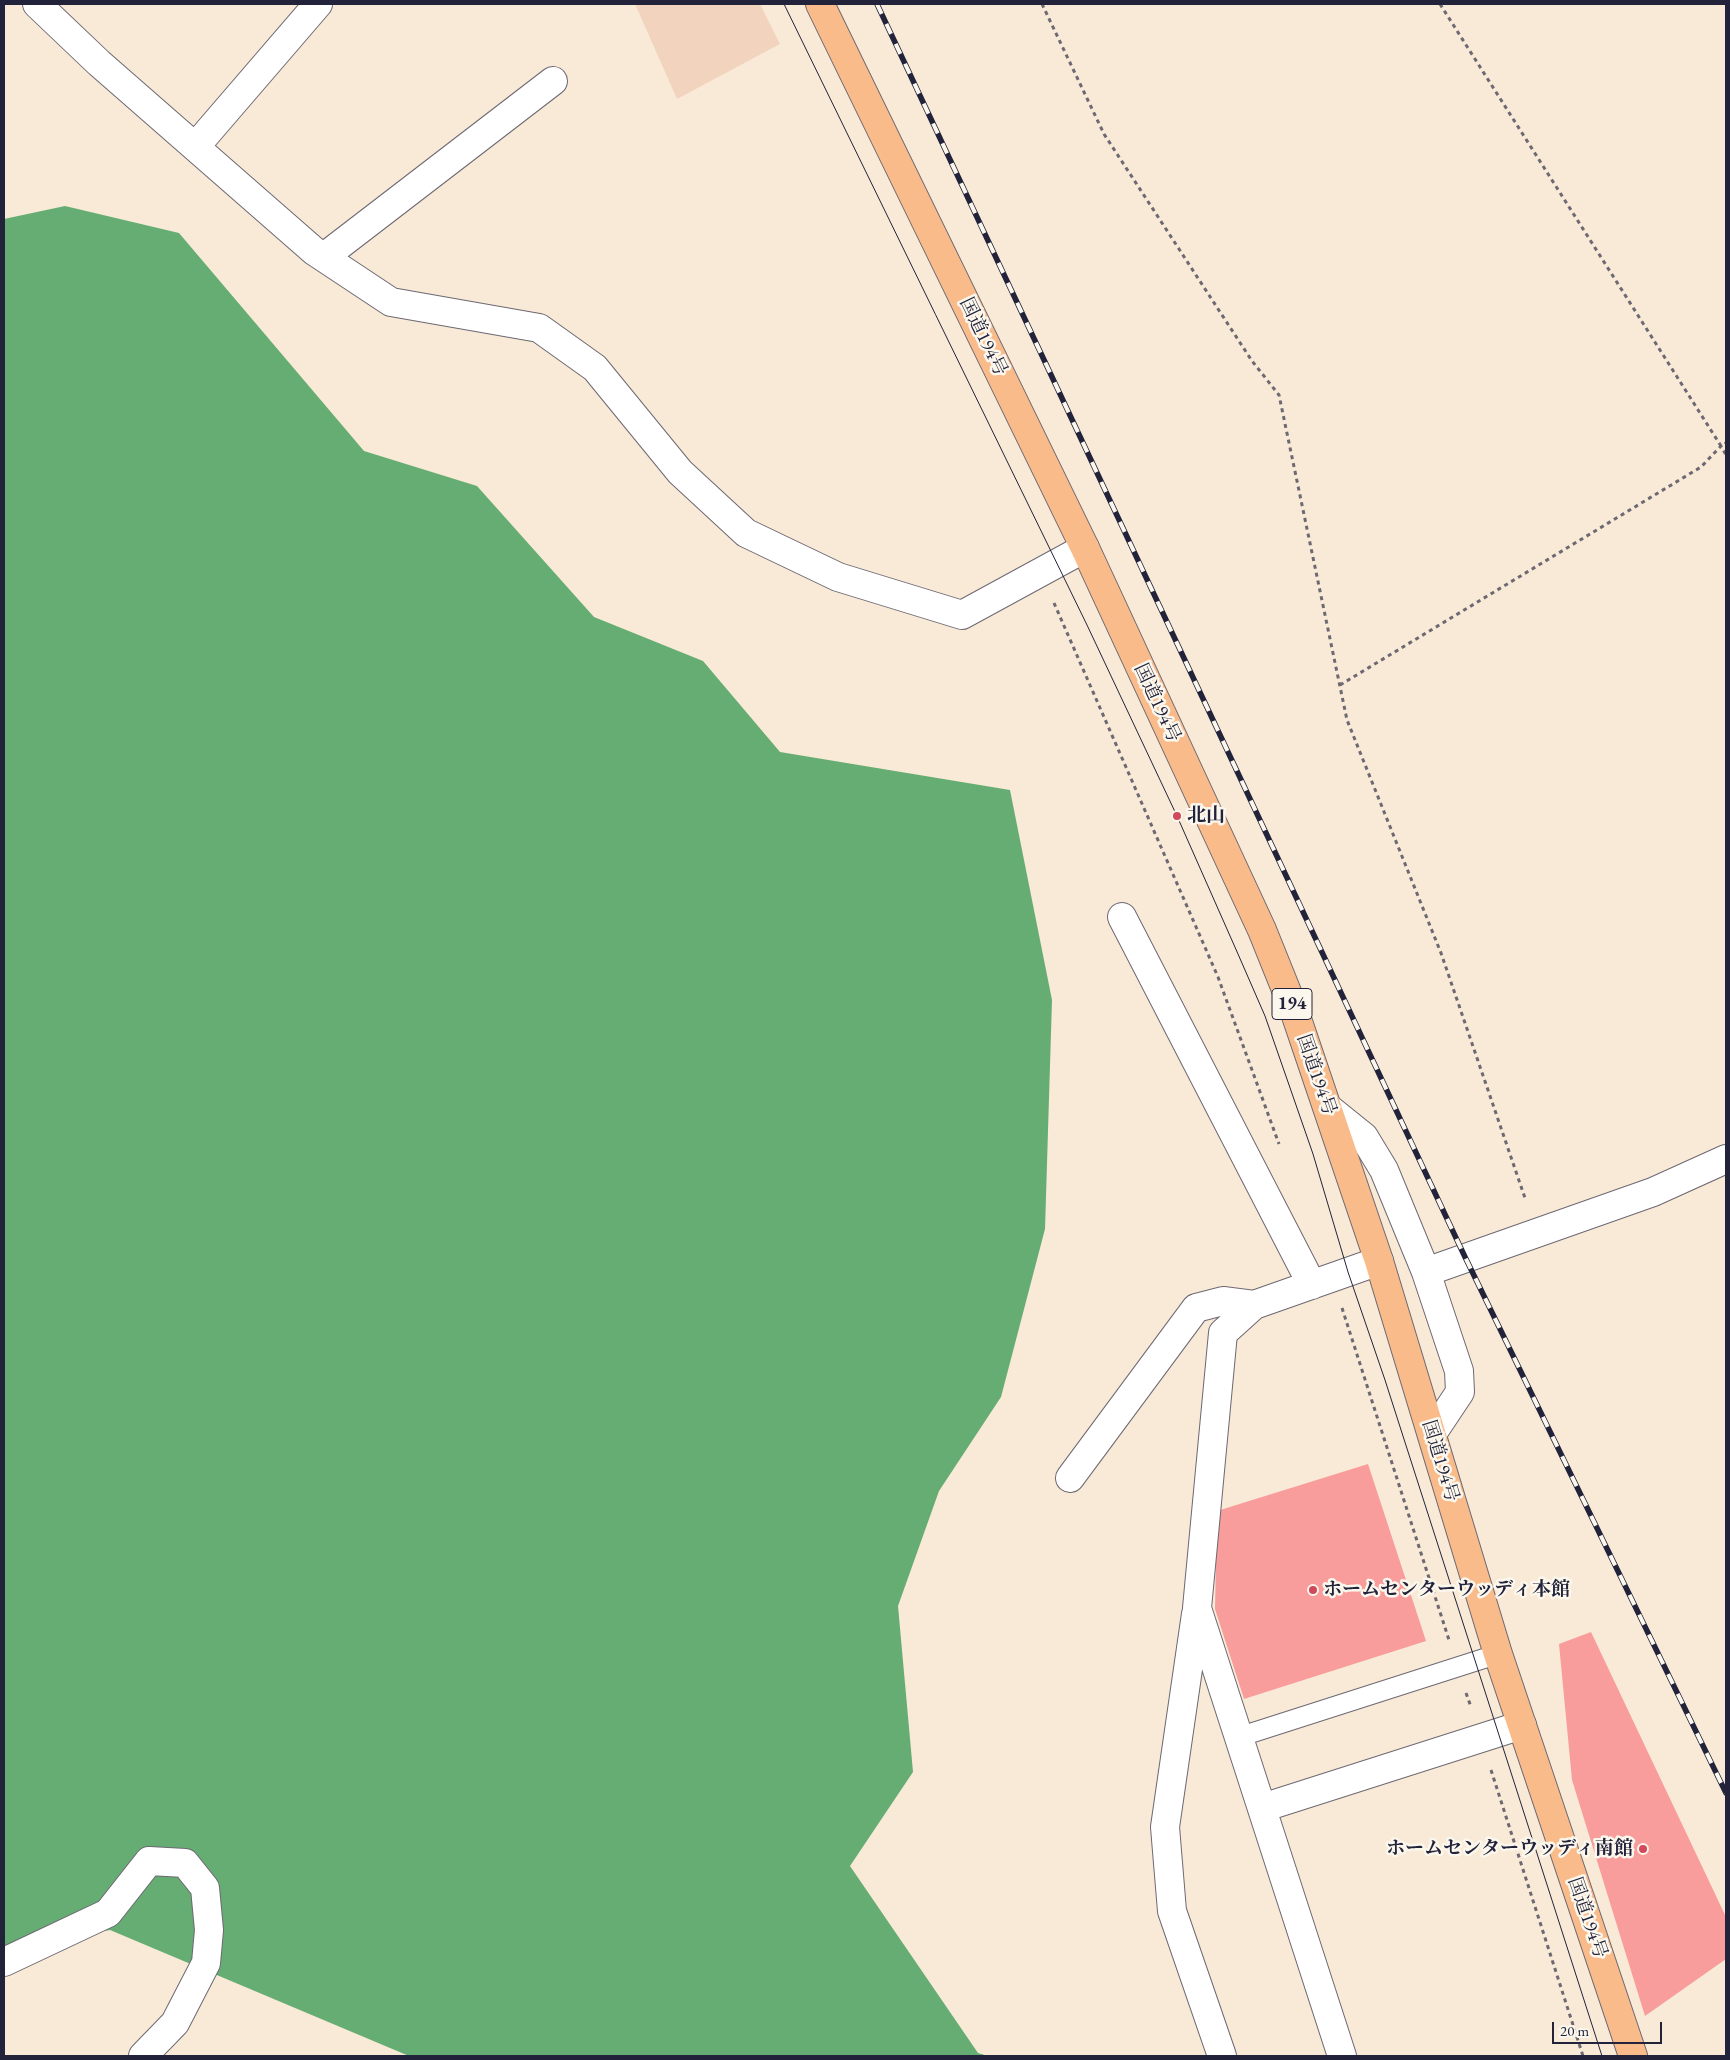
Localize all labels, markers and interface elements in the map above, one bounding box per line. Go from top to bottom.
street label: 国道194号 [954,294,1012,380]
street label: 国道194号 [1129,660,1185,746]
place label: 北山 [1187,805,1225,827]
marker: 北山 [1171,810,1183,822]
road number: 194 [1272,989,1312,1020]
street label: 国道194号 [1291,1031,1341,1119]
street label: 国道194号 [1417,1417,1463,1505]
place label: ホームセンターウッディ本館 [1323,1579,1570,1601]
marker: ホームセンターウッディ本館 [1307,1584,1319,1596]
place label: ホームセンターウッディ南館 [1386,1838,1633,1860]
marker: ホームセンターウッディ南館 [1637,1843,1649,1855]
street label: 国道194号 [1562,1874,1612,1962]
scale bar [1555,2012,1665,2044]
text: 20 m [1560,2021,1589,2040]

